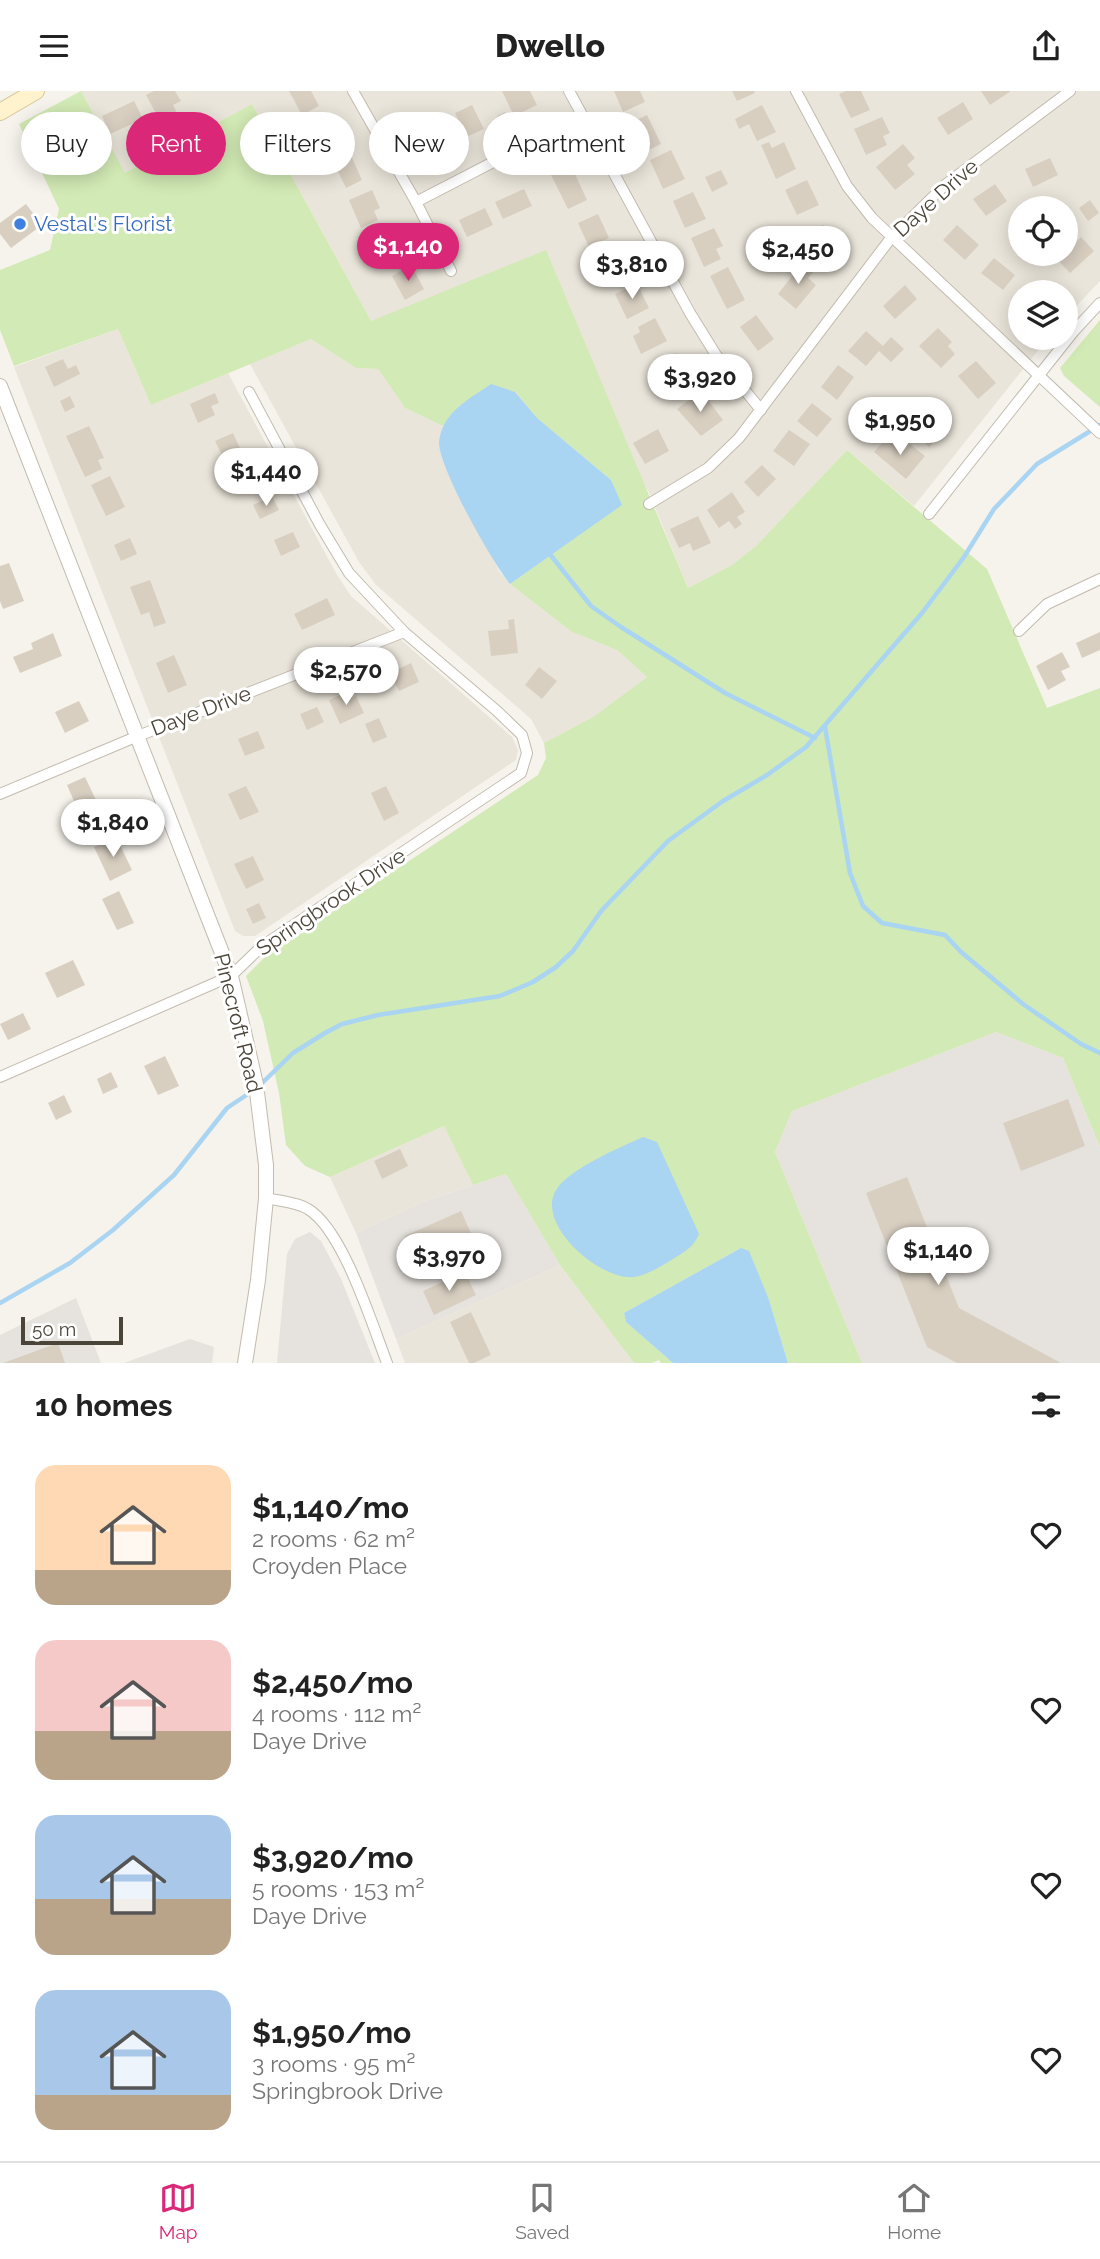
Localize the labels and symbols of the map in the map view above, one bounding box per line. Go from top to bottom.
street label: Daye Drive [888,153,983,242]
place label: Vestal's Florist [34,211,172,236]
marker: Vestal's Florist [12,216,28,232]
pin: $1,140 [351,223,465,283]
pin: $2,450 [741,227,855,286]
pin: $3,810 [575,241,689,301]
pin: $3,920 [643,355,757,414]
pin: $1,950 [843,397,957,457]
pin: $1,440 [209,449,323,508]
pin: $2,570 [289,647,403,707]
street label: Daye Drive [147,680,254,741]
pin: $1,840 [56,799,170,859]
street label: Springbrook Drive [251,842,410,961]
street label: Pinecroft Road [209,951,268,1095]
pin: $1,140 [881,1227,995,1287]
pin: $3,970 [392,1233,506,1293]
scale bar [21,1314,122,1346]

